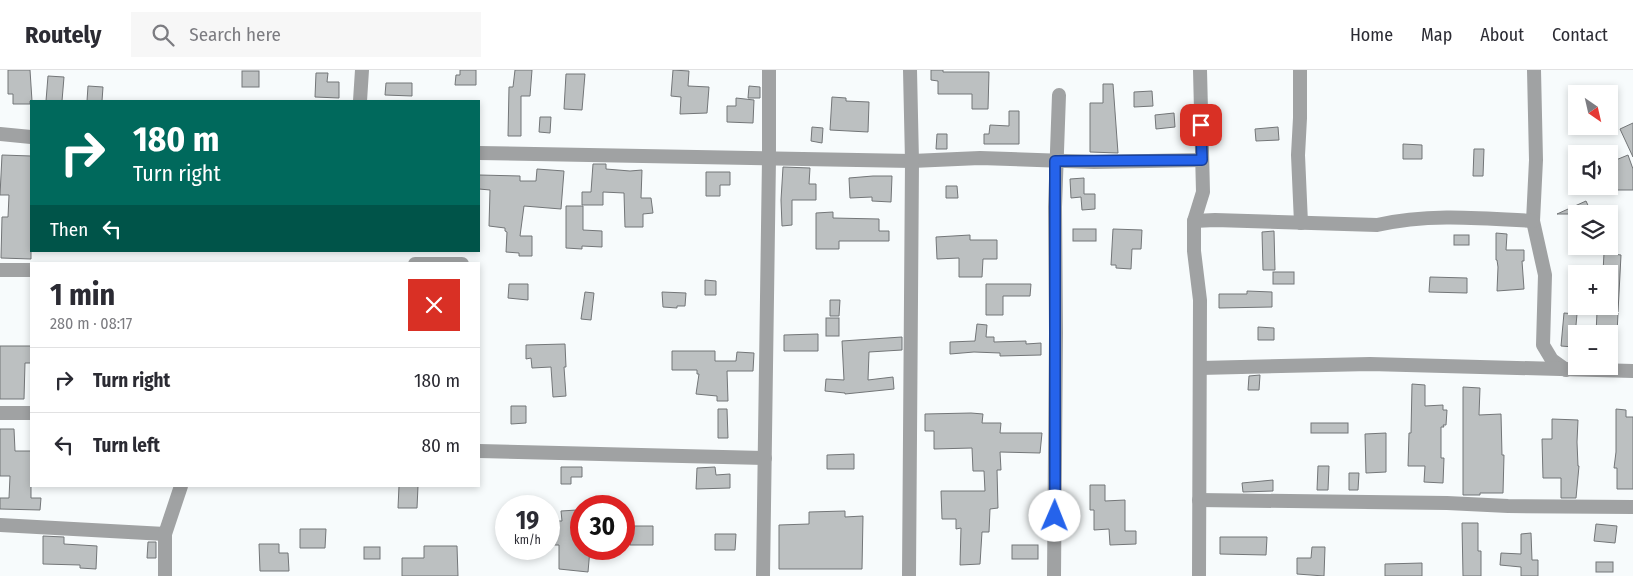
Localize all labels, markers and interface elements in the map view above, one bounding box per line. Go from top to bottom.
search box [131,12,481,57]
text: Routely [25,21,101,49]
icon: search [149,21,177,49]
text: Search here [189,23,281,46]
text: Home [1350,24,1393,46]
text: Map [1421,24,1452,46]
text: About [1480,24,1524,46]
text: Contact [1552,24,1608,46]
north arrow [1568,85,1618,135]
map controls [1568,85,1618,375]
pin [1180,104,1222,146]
icon: arrive [1187,111,1215,139]
text: 180 m [133,118,219,160]
icon: right [50,120,115,185]
button: sound [1568,145,1618,195]
text: Turn right [133,160,221,187]
button: layers [1568,205,1618,255]
icon: left [98,215,126,243]
text: Then [50,218,88,241]
button: + [1568,265,1618,315]
text: 1 min [50,277,115,313]
button: close [408,279,460,331]
text: 280 m · 08:17 [50,314,132,333]
button: − [1568,325,1618,375]
icon: right [50,366,78,394]
text: Turn right [93,369,170,392]
text: 180 m [414,369,460,392]
icon: left [50,431,78,459]
text: Turn left [93,434,160,457]
text: 80 m [422,434,460,457]
position arrow [1028,489,1080,541]
speed limit sign: 30 [570,495,635,560]
text: 19 [516,506,539,536]
text: km/h [514,533,541,547]

